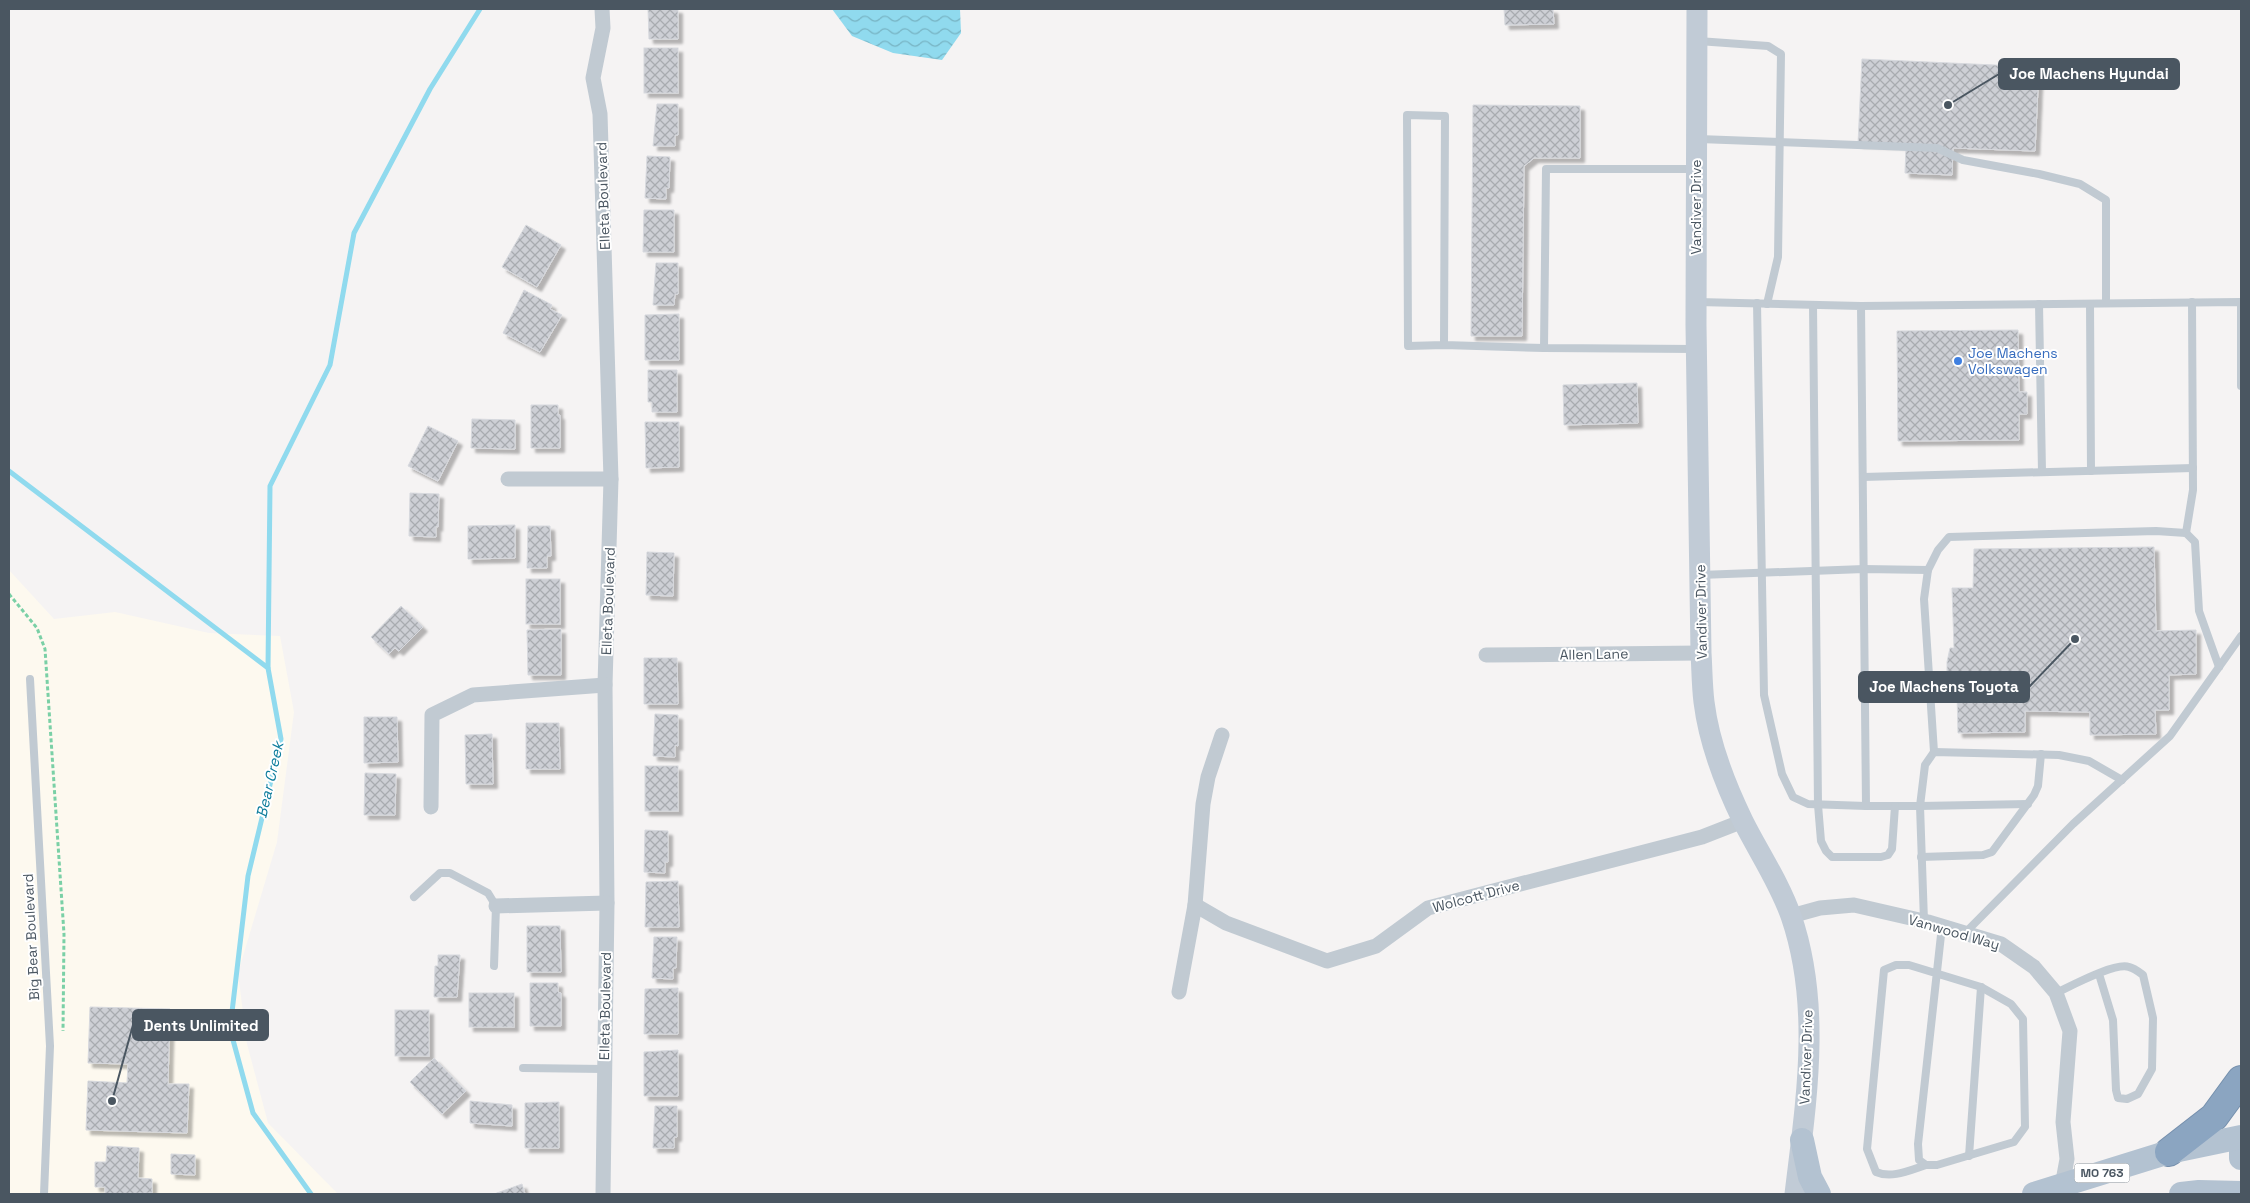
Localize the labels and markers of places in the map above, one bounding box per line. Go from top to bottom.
callout: Joe Machens Hyundai [1999,59,2179,89]
place label: Joe Machens Volkswagen [1968,344,2058,378]
marker: Joe Machens Volkswagen [1952,355,1964,367]
callout: Joe Machens Toyota [1859,672,2029,702]
callout: Dents Unlimited [133,1010,268,1040]

